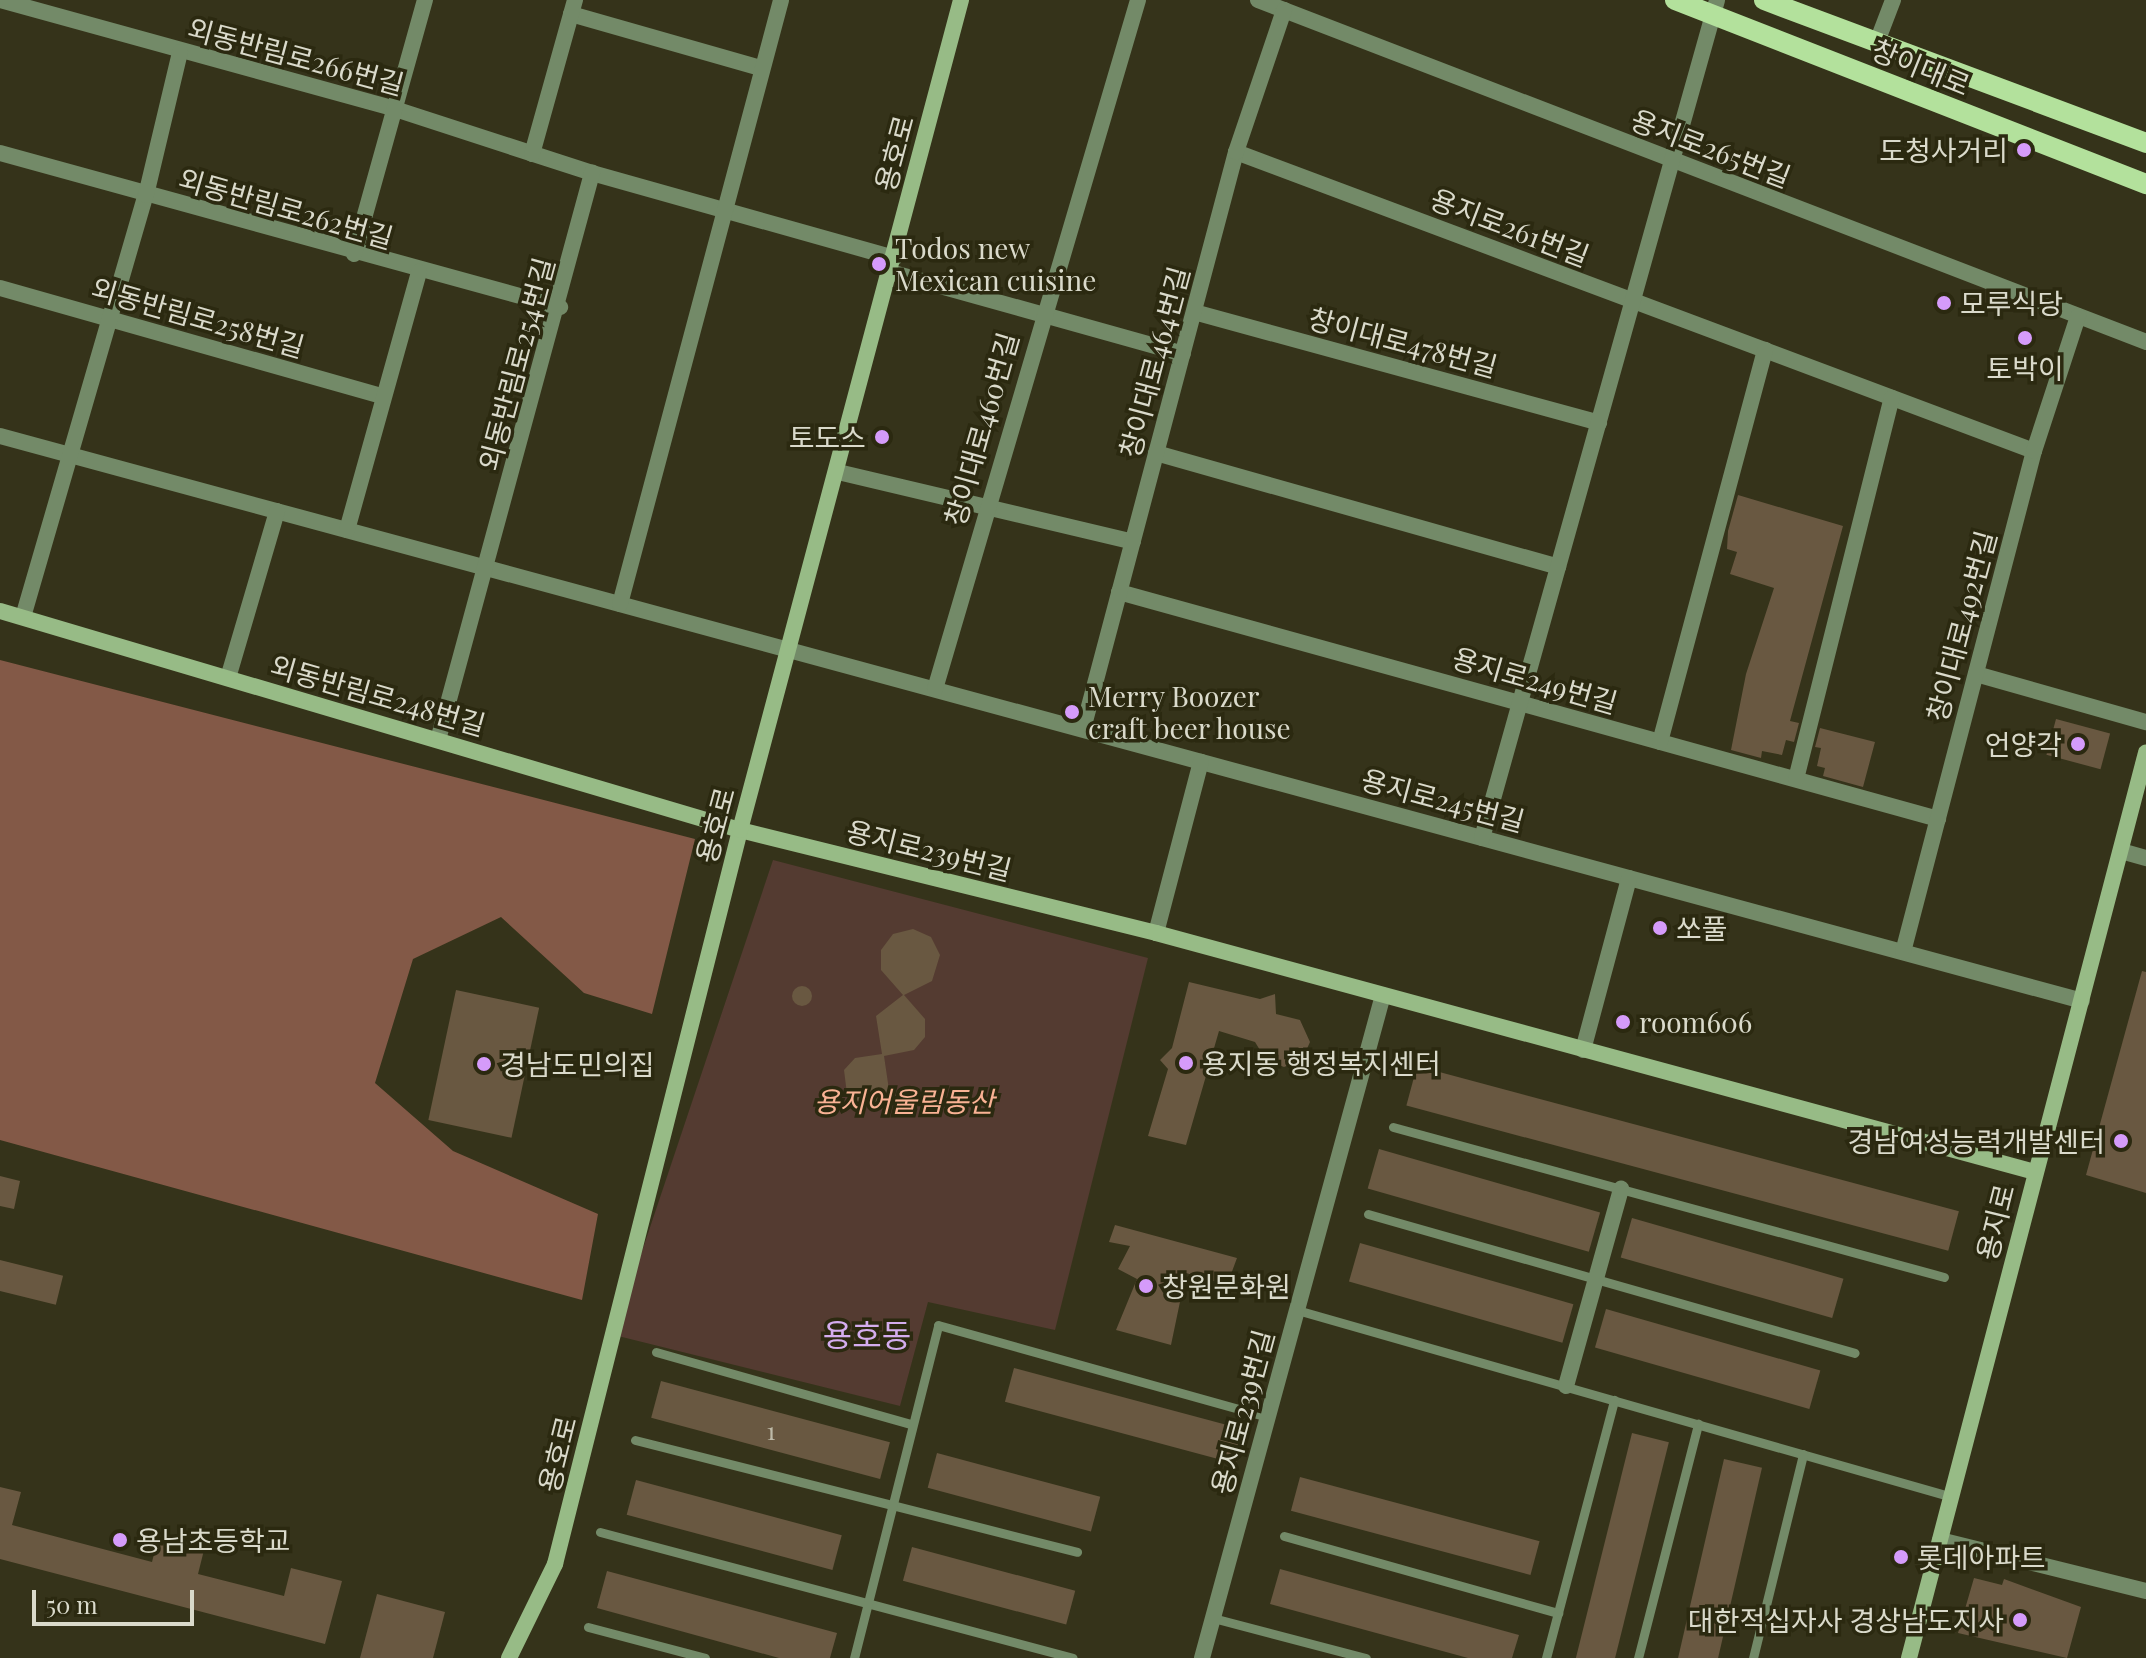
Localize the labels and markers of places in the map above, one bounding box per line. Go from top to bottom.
place label: 도청사거리 [1879,133,2008,167]
marker: 도청사거리 [2015,141,2033,159]
place label: Todos new Mexican cuisine [895,231,1096,297]
marker: Todos new Mexican cuisine [870,255,888,273]
place label: 모루식당 [1960,286,2063,320]
marker: 모루식당 [1935,294,1953,312]
marker: 토박이 [2016,329,2034,347]
place label: 토박이 [1986,351,2064,385]
place label: 토도스 [789,420,866,454]
marker: 토도스 [873,428,891,446]
place label: Merry Boozer craft beer house [1088,679,1292,745]
marker: Merry Boozer craft beer house [1063,703,1081,721]
place label: 언양각 [1985,727,2062,761]
marker: 언양각 [2069,735,2087,753]
place label: 쏘풀 [1676,911,1728,945]
marker: 쏘풀 [1651,919,1669,937]
place label: room606 [1639,1005,1752,1039]
marker: room606 [1614,1013,1632,1031]
place label: 용지동 행정복지센터 [1202,1046,1441,1080]
place label: 경남도민의집 [500,1047,655,1081]
marker: 용지동 행정복지센터 [1177,1054,1195,1072]
marker: 경남도민의집 [475,1055,493,1073]
place label: 경남여성능력개발센터 [1847,1124,2105,1158]
marker: 경남여성능력개발센터 [2112,1132,2130,1150]
place label: 창원문화원 [1162,1269,1291,1303]
marker: 창원문화원 [1137,1277,1155,1295]
place label: 용남초등학교 [136,1523,291,1557]
marker: 용남초등학교 [111,1531,129,1549]
place label: 롯데아파트 [1917,1540,2046,1574]
marker: 롯데아파트 [1892,1548,1910,1566]
place label: 대한적십자사 경상남도지사 [1688,1603,2004,1637]
marker: 대한적십자사 경상남도지사 [2011,1611,2029,1629]

